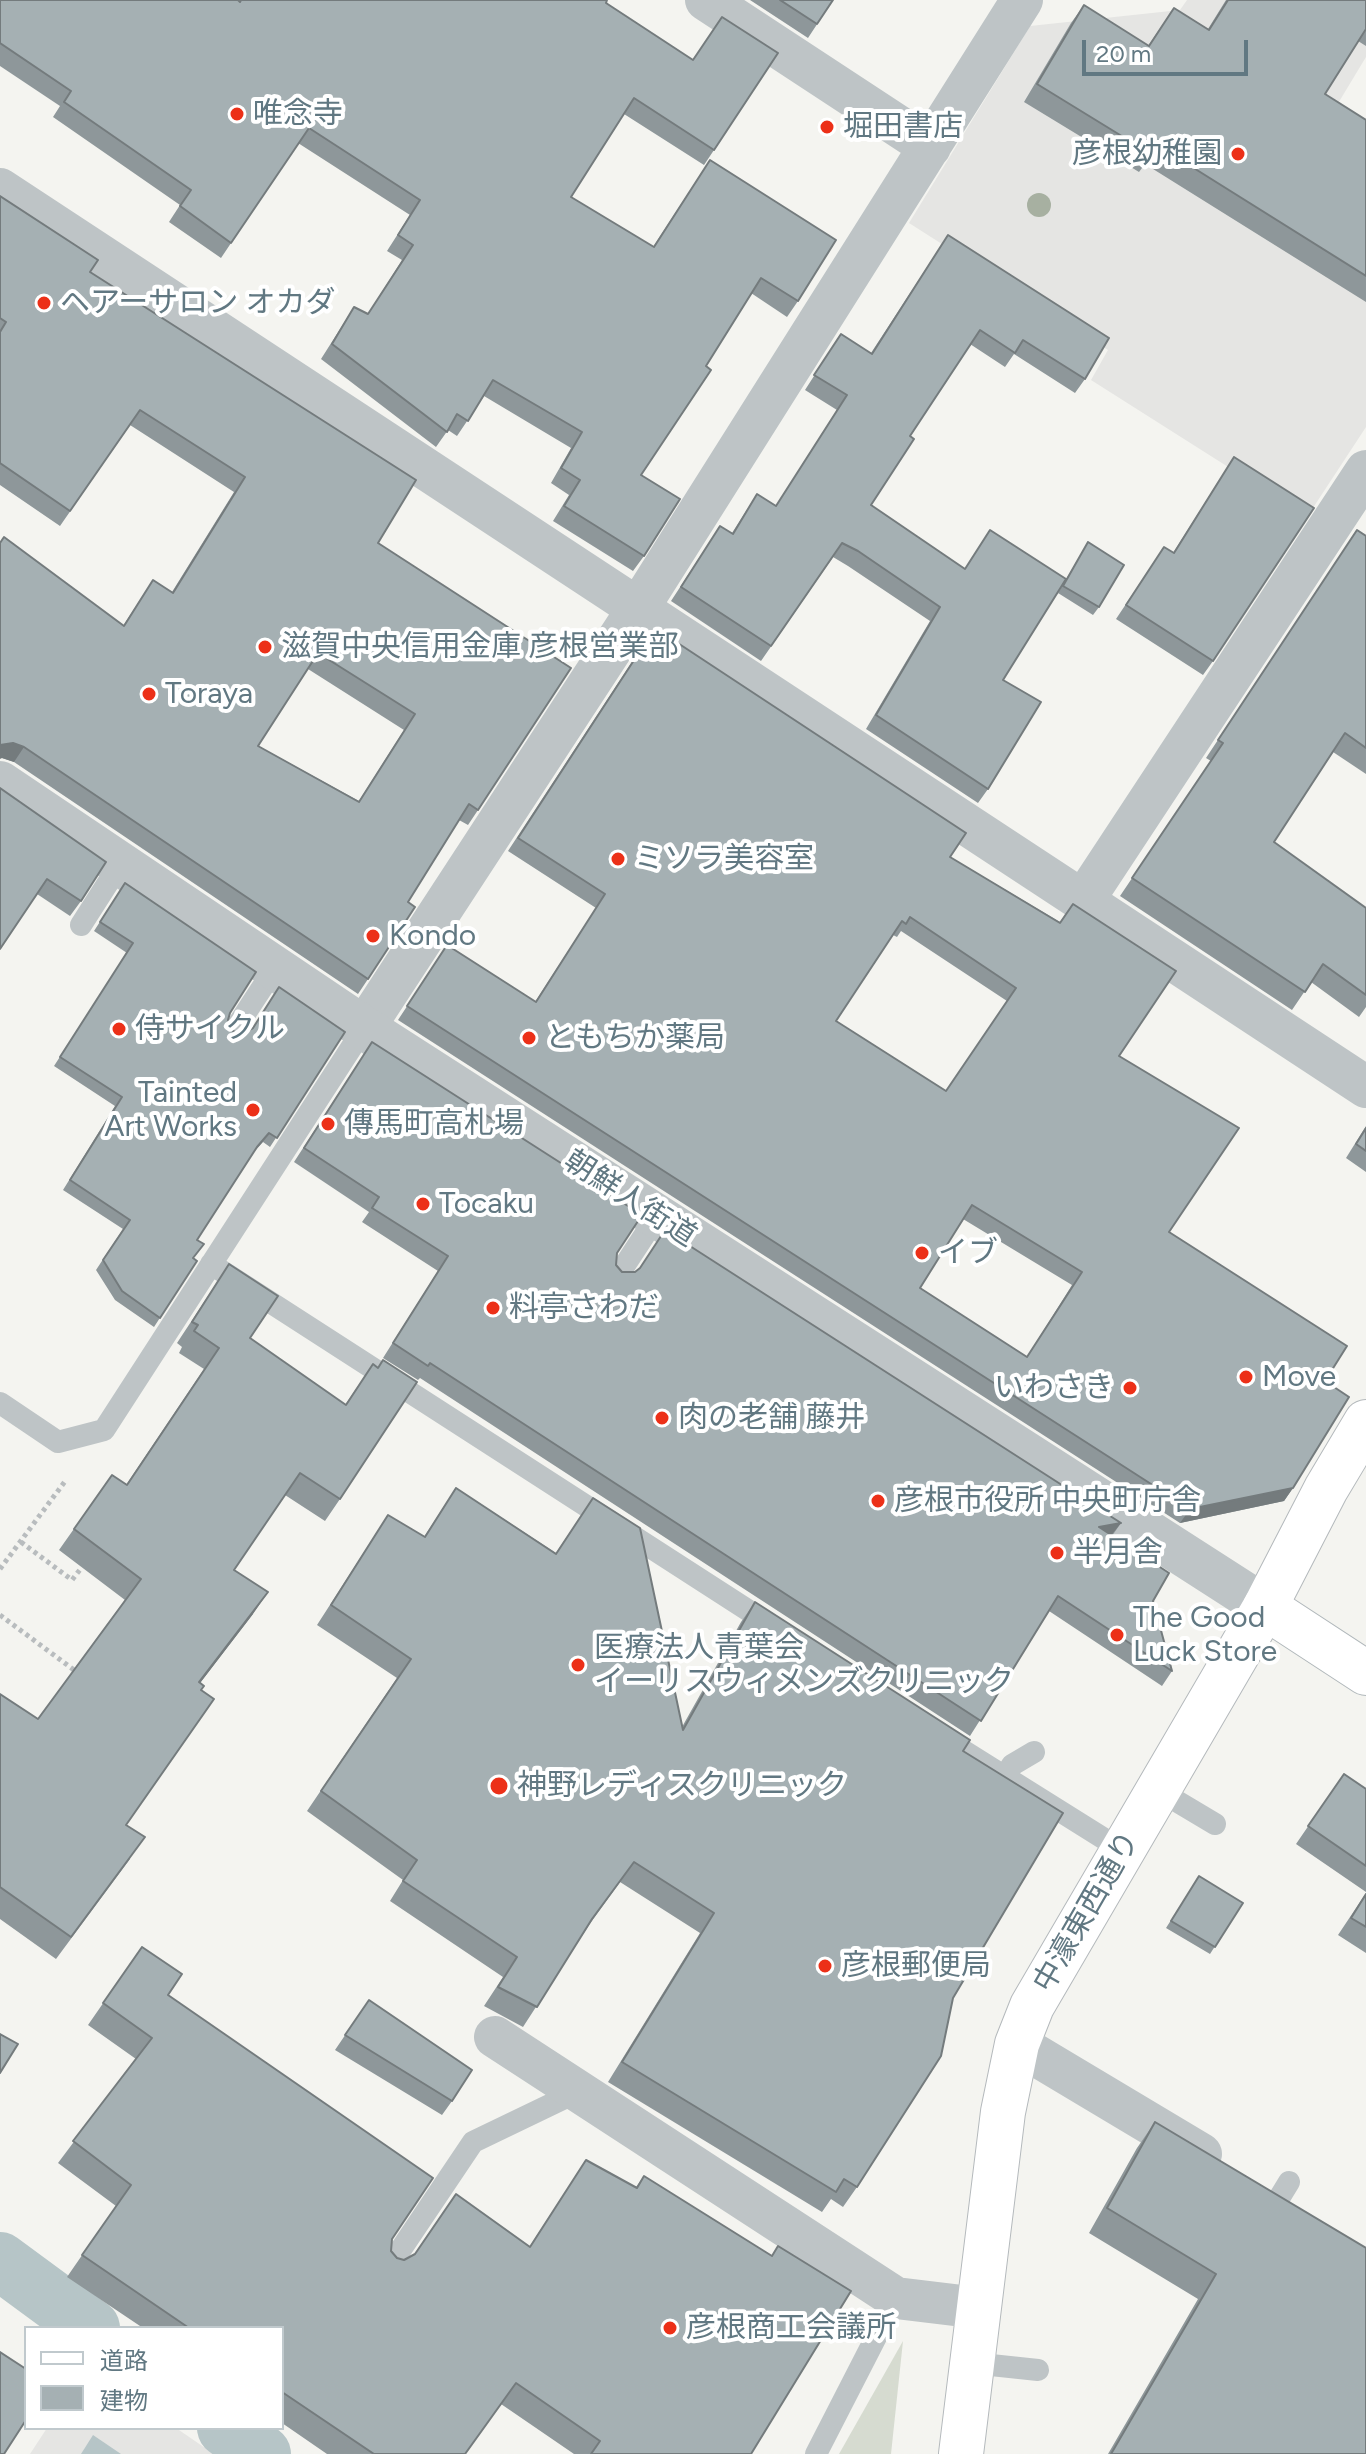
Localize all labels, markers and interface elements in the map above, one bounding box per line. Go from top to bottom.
scale bar [1086,24,1252,74]
text: 20 m [1096,39,1151,68]
place label: 唯念寺 [253,96,343,132]
marker: 唯念寺 [228,105,246,123]
place label: 堀田書店 [843,109,963,145]
marker: 堀田書店 [818,118,836,136]
place label: 彦根幼稚園 [1072,136,1222,172]
marker: 彦根幼稚園 [1229,145,1247,163]
place label: ヘアーサロン オカダ [60,285,336,321]
marker: ヘアーサロン オカダ [35,294,53,312]
place label: 滋賀中央信用金庫 彦根営業部 [281,629,678,665]
marker: 滋賀中央信用金庫 彦根営業部 [256,638,274,656]
place label: Toraya [165,676,253,712]
marker: Toraya [140,685,158,703]
place label: ミソラ美容室 [634,841,814,877]
marker: ミソラ美容室 [609,850,627,868]
place label: Kondo [389,918,476,954]
marker: Kondo [364,927,382,945]
place label: 侍サイクル [135,1011,285,1047]
marker: 侍サイクル [110,1020,128,1038]
place label: ともちか薬局 [545,1020,725,1056]
marker: ともちか薬局 [520,1029,538,1047]
place label: Tainted Art Works [104,1075,237,1146]
marker: Tainted Art Works [244,1101,262,1119]
place label: 傳馬町高札場 [344,1106,524,1142]
marker: 傳馬町高札場 [319,1115,337,1133]
street label: 朝鮮人街道 [557,1143,703,1255]
place label: Tocaku [439,1186,534,1222]
marker: Tocaku [414,1195,432,1213]
place label: イブ [938,1235,998,1271]
marker: イブ [913,1244,931,1262]
place label: 料亭さわだ [509,1290,659,1326]
marker: 料亭さわだ [484,1299,502,1317]
place label: Move [1262,1359,1336,1395]
marker: Move [1237,1368,1255,1386]
place label: いわさき [994,1370,1114,1406]
marker: いわさき [1121,1379,1139,1397]
place label: 肉の老舗 藤井 [678,1400,865,1436]
marker: 肉の老舗 藤井 [653,1409,671,1427]
place label: 彦根市役所 中央町庁舎 [894,1483,1201,1519]
marker: 彦根市役所 中央町庁舎 [869,1492,887,1510]
place label: 半月舎 [1073,1535,1163,1571]
marker: 半月舎 [1048,1544,1066,1562]
place label: The Good Luck Store [1133,1600,1277,1670]
marker: The Good Luck Store [1108,1626,1126,1644]
place label: 医療法人青葉会 イーリスウィメンズクリニック [594,1630,1014,1700]
marker: 医療法人青葉会 イーリスウィメンズクリニック [569,1656,587,1674]
place label: 神野レディスクリニック [517,1768,847,1804]
marker: 神野レディスクリニック [488,1775,510,1797]
street label: 中濠東西通り [1026,1825,1148,1999]
place label: 彦根郵便局 [841,1948,991,1984]
marker: 彦根郵便局 [816,1957,834,1975]
place label: 彦根商工会議所 [686,2310,896,2346]
marker: 彦根商工会議所 [661,2319,679,2337]
legend [24,2326,284,2430]
text: 道路 [100,2346,148,2375]
text: 建物 [100,2386,148,2415]

